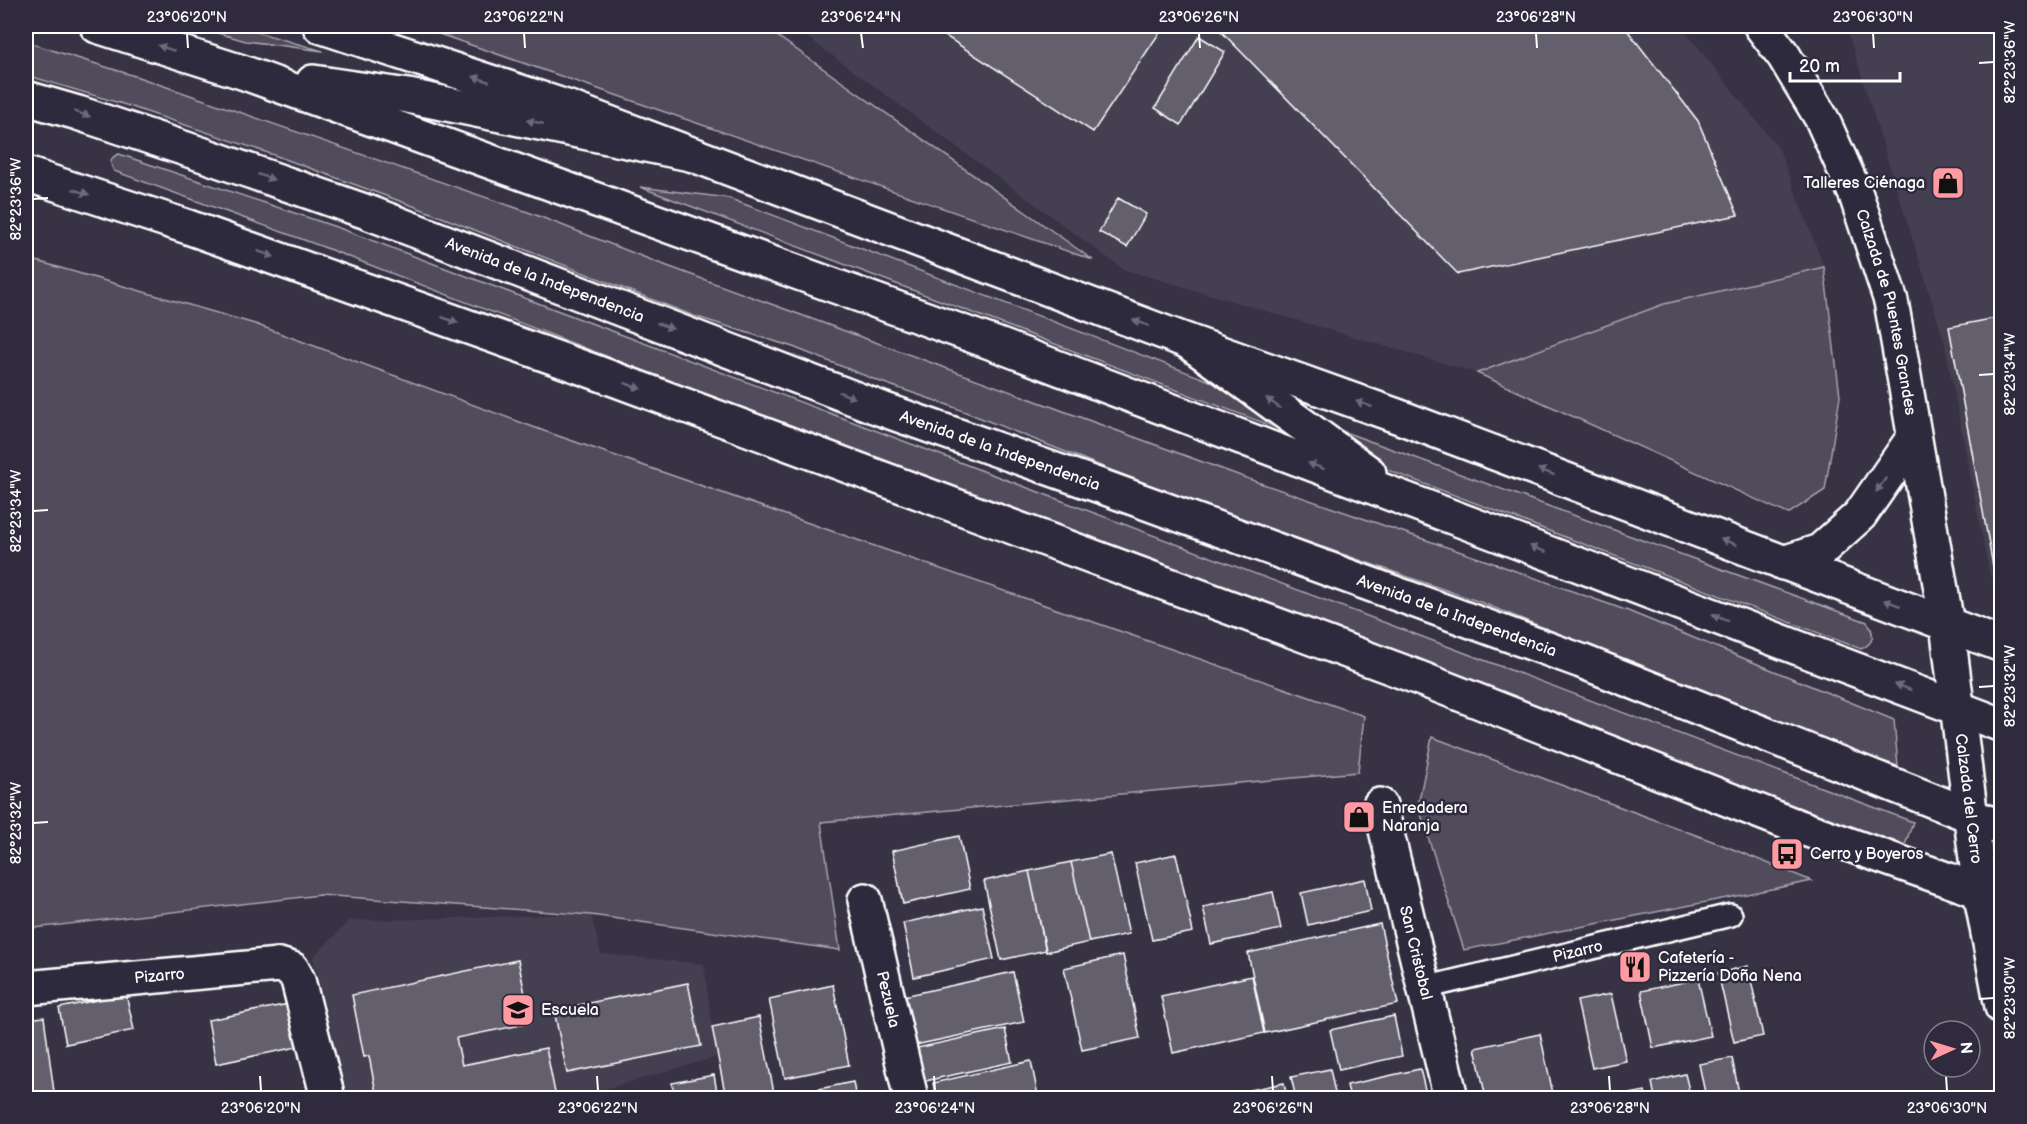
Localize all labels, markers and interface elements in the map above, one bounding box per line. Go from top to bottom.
text: 23°06'20"N [147,8,227,27]
text: 23°06'22"N [484,8,564,27]
text: 23°06'24"N [821,8,901,27]
text: 23°06'26"N [1159,8,1239,27]
text: 23°06'28"N [1496,8,1576,27]
text: 23°06'30"N [1833,8,1913,27]
text: 82°23'36"W [2001,20,2020,103]
one-way arrow [157,42,175,52]
scale bar [1790,45,1900,83]
text: 20 m [1799,56,1840,77]
one-way arrow [472,74,490,83]
one-way arrow [73,110,91,119]
one-way arrow [525,117,544,126]
text: 82°23'36"W [7,157,26,240]
shop icon: Talleres Ciénaga [1930,165,1966,201]
one-way arrow [257,173,275,182]
place label: Talleres Ciénaga [1803,174,1925,193]
one-way arrow [72,188,90,198]
street label: Calzada de Puentes Grandes [1852,207,1920,417]
street label: Avenida de la Independencia [443,233,647,327]
one-way arrow [257,250,275,260]
one-way arrow [441,316,459,326]
one-way arrow [1132,318,1150,327]
one-way arrow [657,321,675,331]
text: 82°23'34"W [2001,332,2020,415]
one-way arrow [624,382,642,391]
one-way arrow [839,391,857,401]
one-way arrow [1265,397,1281,409]
one-way arrow [1355,398,1373,408]
street label: Avenida de la Independencia [897,407,1103,495]
one-way arrow [1307,460,1325,470]
one-way arrow [1537,467,1555,477]
text: 82°23'34"W [7,469,26,552]
one-way arrow [1875,476,1887,492]
one-way arrow [1719,537,1737,547]
one-way arrow [1528,544,1546,554]
street label: Avenida de la Independencia [1354,571,1559,661]
one-way arrow [1883,598,1901,607]
one-way arrow [1711,613,1729,622]
text: 82°23'32"W [2001,644,2020,727]
one-way arrow [1893,682,1911,692]
street label: Calzada del Cerro [1951,732,1986,865]
text: 82°23'32"W [7,781,26,864]
shop icon: Enredadera Naranja [1341,799,1377,835]
place label: Enredadera Naranja [1382,799,1468,836]
bus stop icon: Cerro y Boyeros [1769,836,1805,872]
place label: Cerro y Boyeros [1810,845,1924,864]
street label: San Cristobal [1395,904,1436,1002]
street label: Pizarro [1551,936,1605,967]
restaurant icon: Cafetería - Pizzería Doña Nena [1617,949,1653,985]
place label: Cafetería - Pizzería Doña Nena [1658,949,1802,986]
text: 82°23'30"W [2001,956,2020,1039]
street label: Pizarro [133,964,186,988]
street label: Pezuela [872,969,904,1030]
school or university icon: Escuela [500,992,536,1028]
place label: Escuela [541,1001,599,1020]
north arrow [1922,1019,1982,1079]
text: N [1956,1041,1975,1055]
text: 23°06'20"N [221,1099,301,1118]
text: 23°06'22"N [558,1099,638,1118]
text: 23°06'24"N [895,1099,975,1118]
text: 23°06'26"N [1233,1099,1313,1118]
text: 23°06'28"N [1570,1099,1650,1118]
text: 23°06'30"N [1907,1099,1987,1118]

